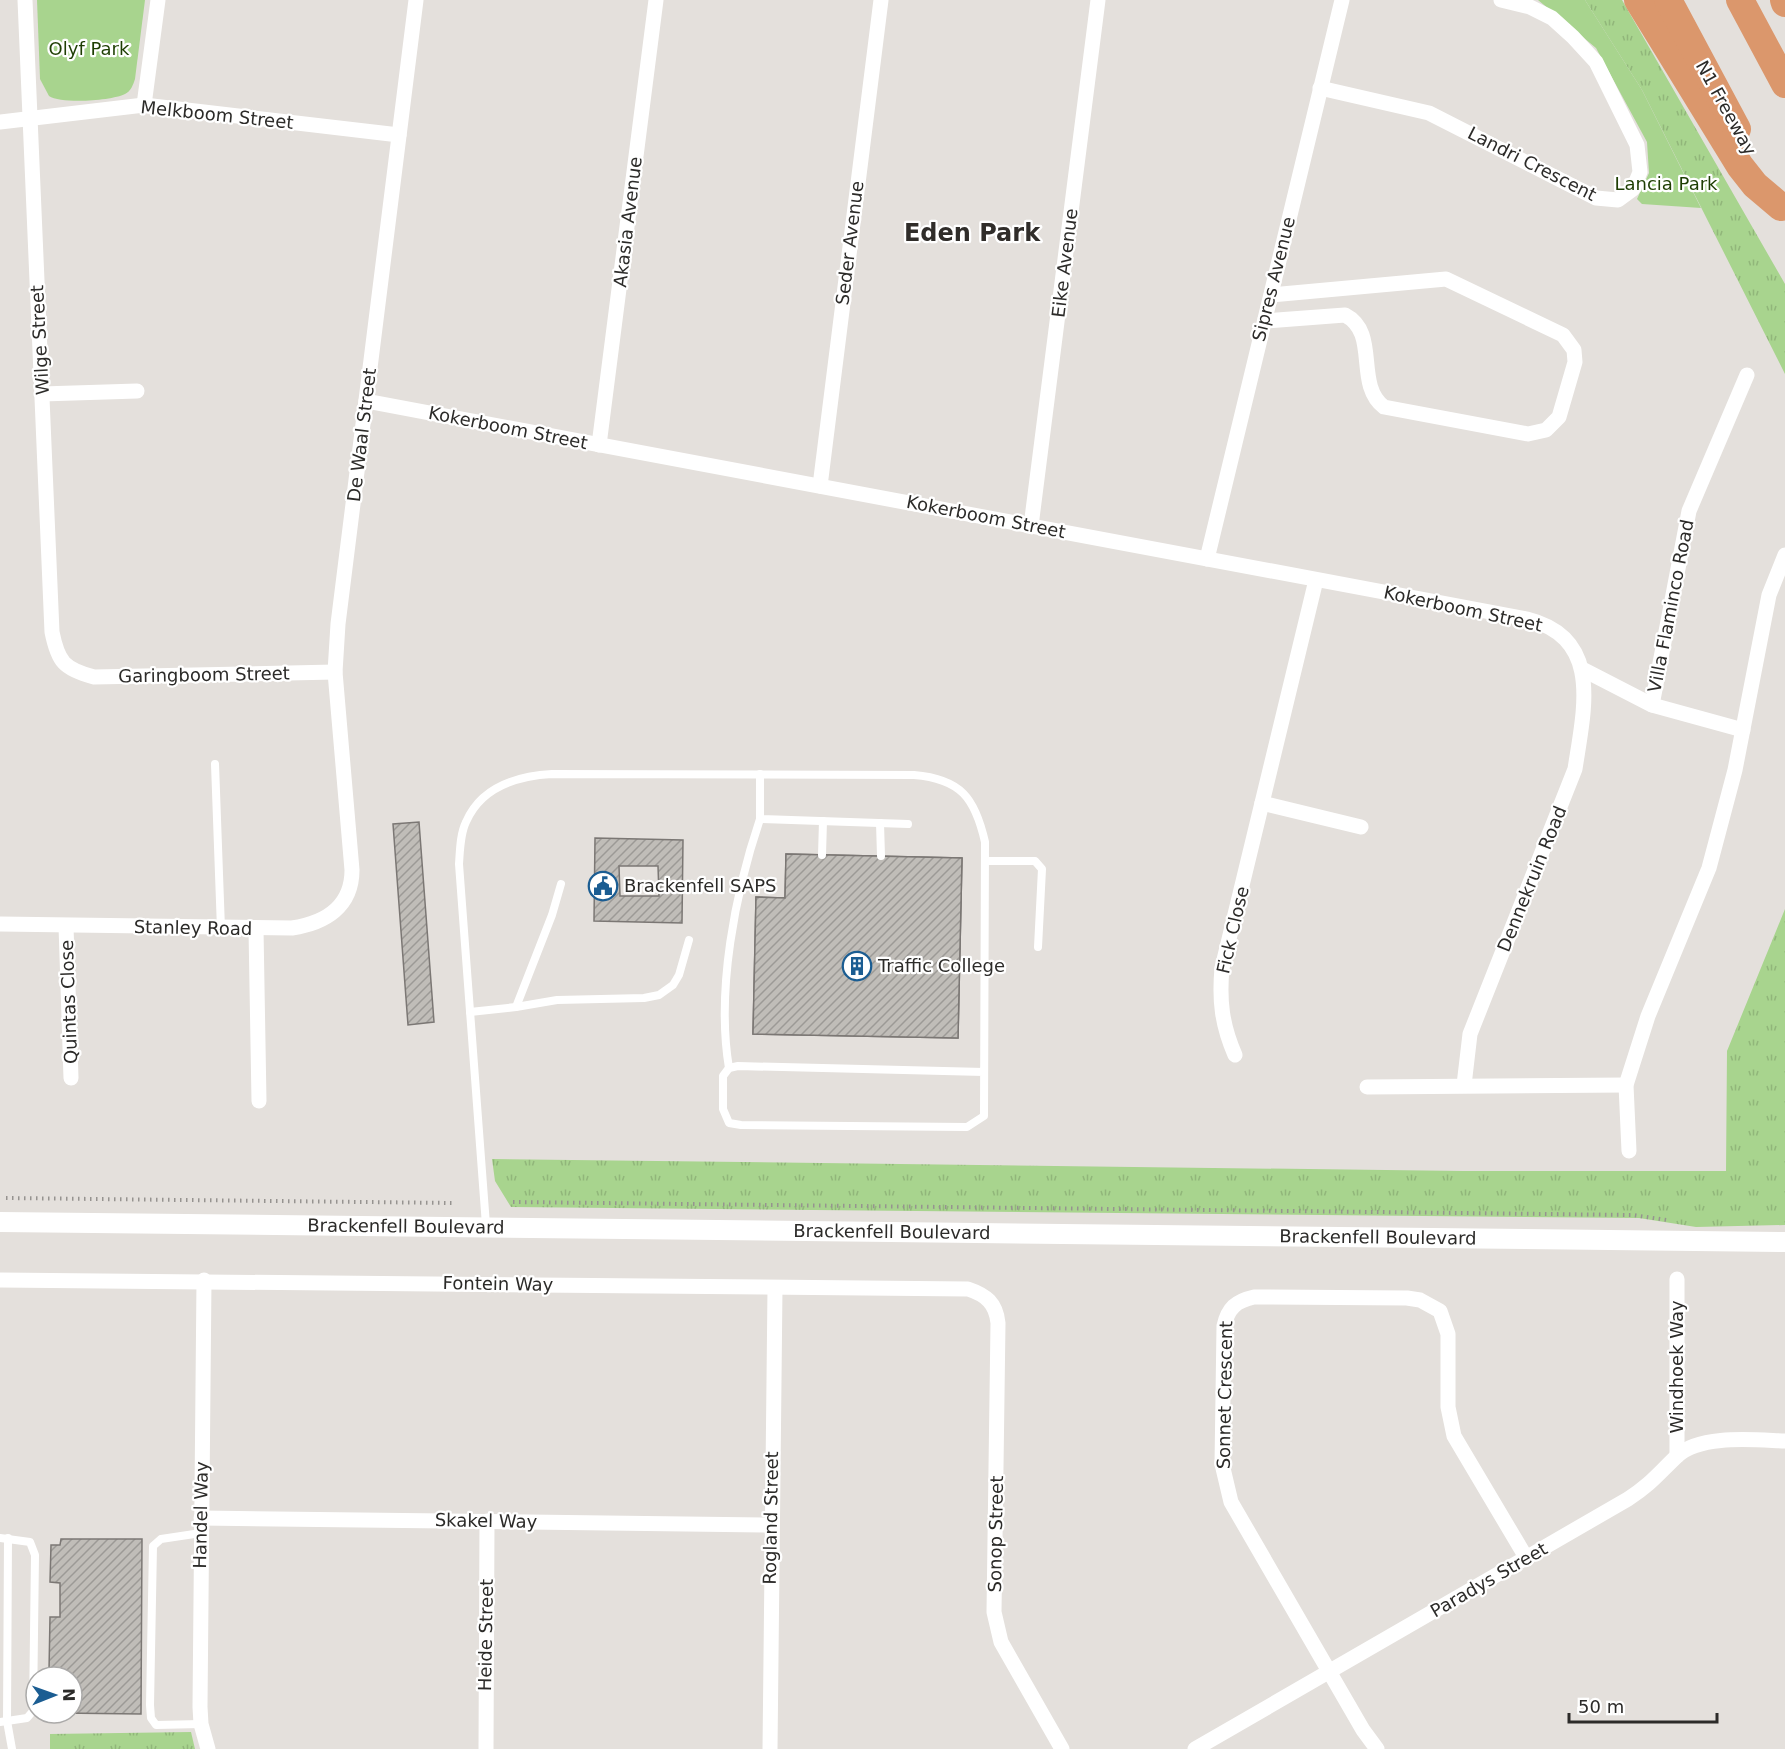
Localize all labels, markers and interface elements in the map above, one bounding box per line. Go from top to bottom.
park label: Olyf Park [49,38,130,59]
street label: N1 Freeway [1692,57,1761,159]
street label: Melkboom Street [140,96,294,133]
street label: Landri Crescent [1464,122,1600,205]
street label: Akasia Avenue [609,155,646,288]
park label: Lancia Park [1614,173,1718,194]
street label: Seder Avenue [831,180,868,306]
street label: Eike Avenue [1047,207,1082,319]
street label: Sipres Avenue [1248,214,1299,343]
district label: Eden Park [904,219,1041,247]
street label: Wilge Street [26,284,53,396]
street label: De Waal Street [343,367,380,503]
street label: Kokerboom Street [427,402,589,453]
street label: Kokerboom Street [905,491,1067,542]
street label: Villa Flaminco Road [1643,518,1698,694]
street label: Kokerboom Street [1382,581,1544,636]
street label: Garingboom Street [118,663,290,686]
street label: Dennekruin Road [1493,803,1570,955]
public building icon: Brackenfell SAPS [587,870,619,902]
place label: Brackenfell SAPS [624,875,776,896]
street label: Fick Close [1212,884,1253,976]
street label: Stanley Road [134,916,252,939]
street label: Quintas Close [56,940,81,1064]
building icon: Traffic College [841,950,873,982]
place label: Traffic College [877,955,1005,976]
street label: Brackenfell Boulevard [307,1214,505,1238]
street label: Brackenfell Boulevard [793,1220,991,1243]
street label: Brackenfell Boulevard [1279,1225,1477,1249]
street label: Fontein Way [442,1272,554,1295]
street label: Windhoek Way [1666,1300,1687,1434]
street label: Sonnet Crescent [1213,1321,1236,1469]
street label: Rogland Street [759,1451,782,1585]
street label: Handel Way [189,1461,212,1569]
street label: Sonop Street [984,1475,1007,1593]
street label: Skakel Way [435,1509,538,1532]
street label: Paradys Street [1427,1538,1551,1622]
street label: Heide Street [474,1579,497,1691]
north arrow [24,1665,84,1725]
scale bar [1569,1686,1718,1724]
text: N [59,1688,78,1702]
text: 50 m [1578,1696,1624,1717]

